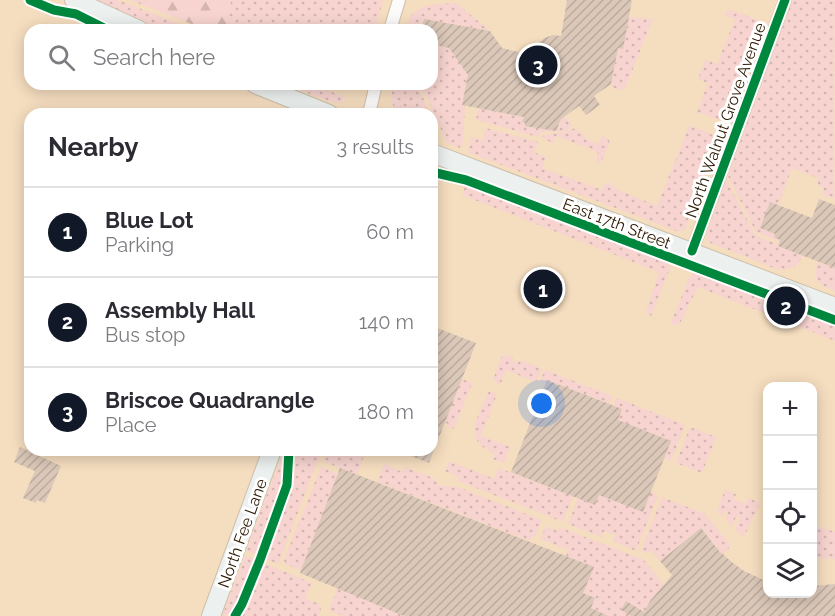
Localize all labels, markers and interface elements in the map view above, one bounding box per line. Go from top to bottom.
street label: North Walnut Grove Avenue [681,20,770,220]
search box [24,24,438,90]
icon: search [45,41,78,74]
pin: 3 [518,42,558,88]
text: Search here [93,44,215,70]
text: Nearby [48,132,138,162]
text: 3 results [336,135,414,159]
street label: East 17th Street [560,194,674,253]
text: Blue Lot [105,207,193,233]
text: 1 [63,220,72,244]
text: 60 m [366,220,414,244]
text: Parking [105,233,174,257]
pin: 1 [524,266,562,312]
pin: 2 [766,284,806,328]
text: Assembly Hall [105,297,255,323]
text: 2 [62,310,73,334]
text: 140 m [359,310,414,334]
text: Bus stop [105,323,185,347]
map controls [763,382,817,598]
button: + [763,382,817,436]
text: Briscoe Quadrangle [105,387,315,413]
your location [527,389,556,418]
text: 3 [62,400,73,424]
text: 180 m [358,400,414,424]
text: Place [105,413,156,437]
button: − [763,436,817,490]
street label: North Fee Lane [214,476,271,590]
button: locate [763,490,817,544]
button: layers [763,544,817,598]

